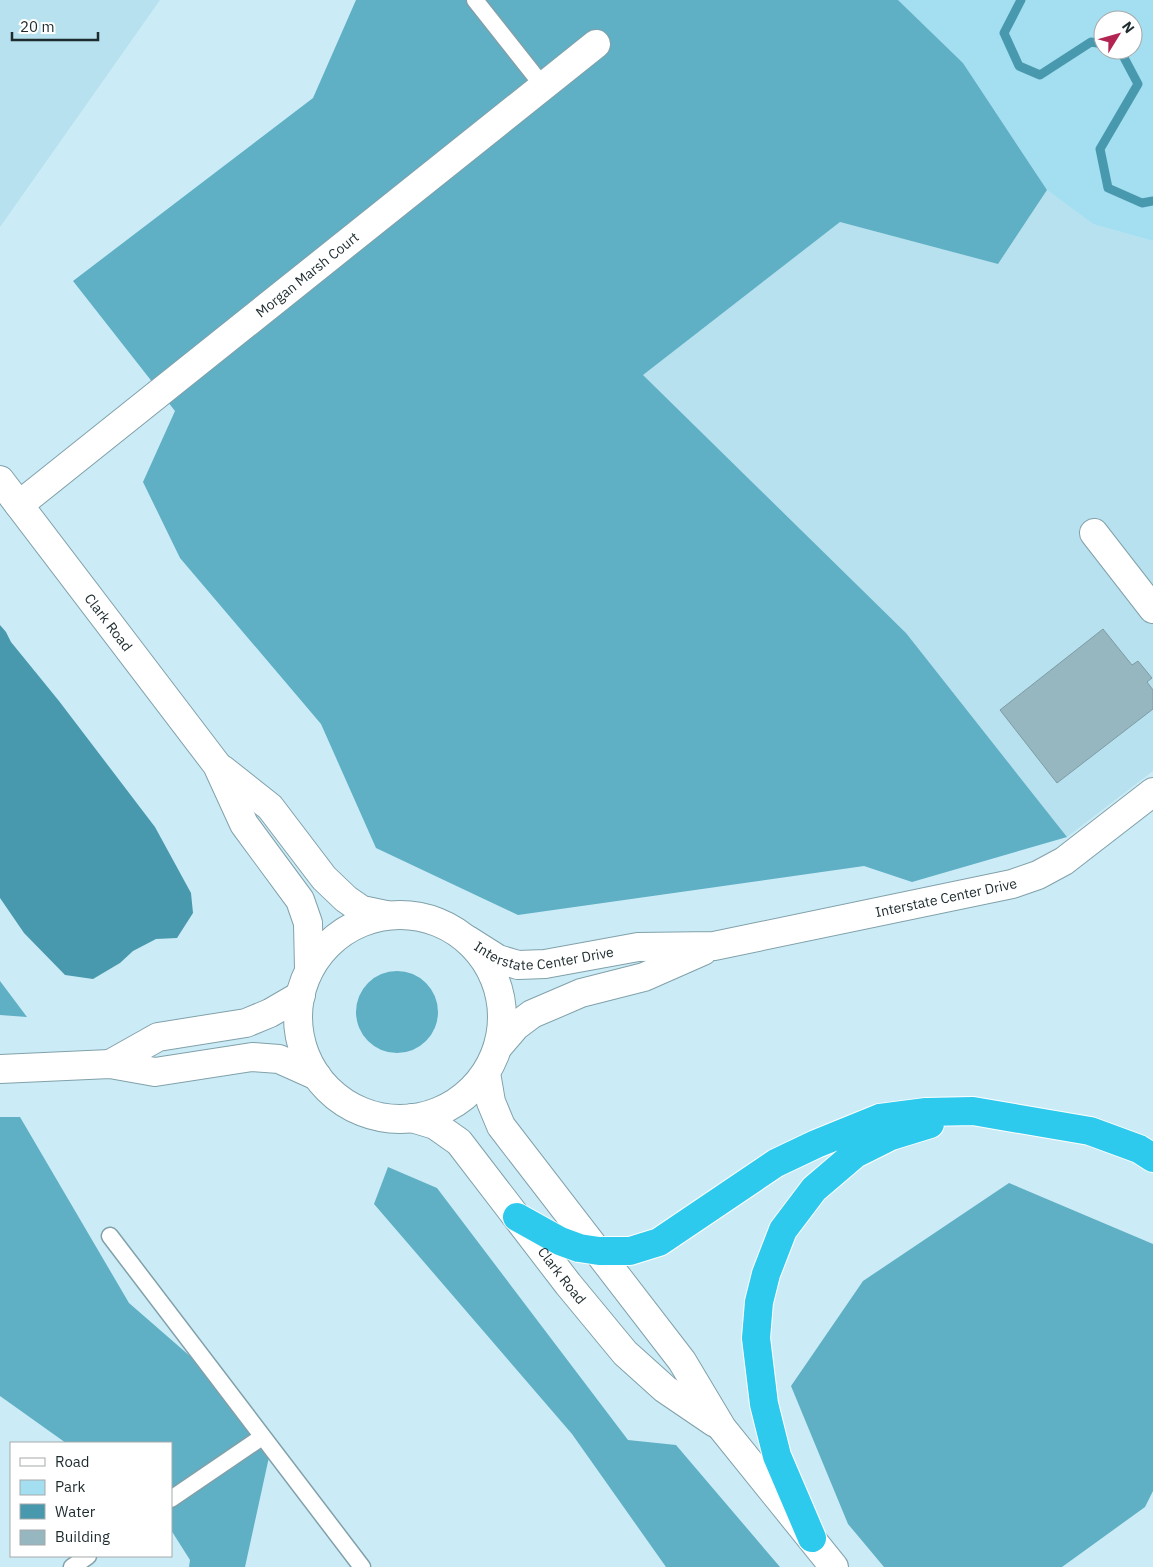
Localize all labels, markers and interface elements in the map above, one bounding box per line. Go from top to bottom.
scale bar [12,10,99,42]
north arrow [1093,10,1143,60]
text: 20 m [20,17,55,36]
text: N [1118,18,1139,37]
street label: Morgan Marsh Court [252,228,363,321]
street label: Clark Road [81,590,136,655]
street label: Interstate Center Drive [874,874,1020,921]
street label: Interstate Center Drive [471,937,615,975]
street label: Clark Road [534,1243,590,1308]
legend [10,1442,172,1557]
text: Road [55,1452,90,1471]
text: Park [55,1477,85,1496]
text: Water [55,1502,96,1521]
text: Building [55,1527,110,1546]

